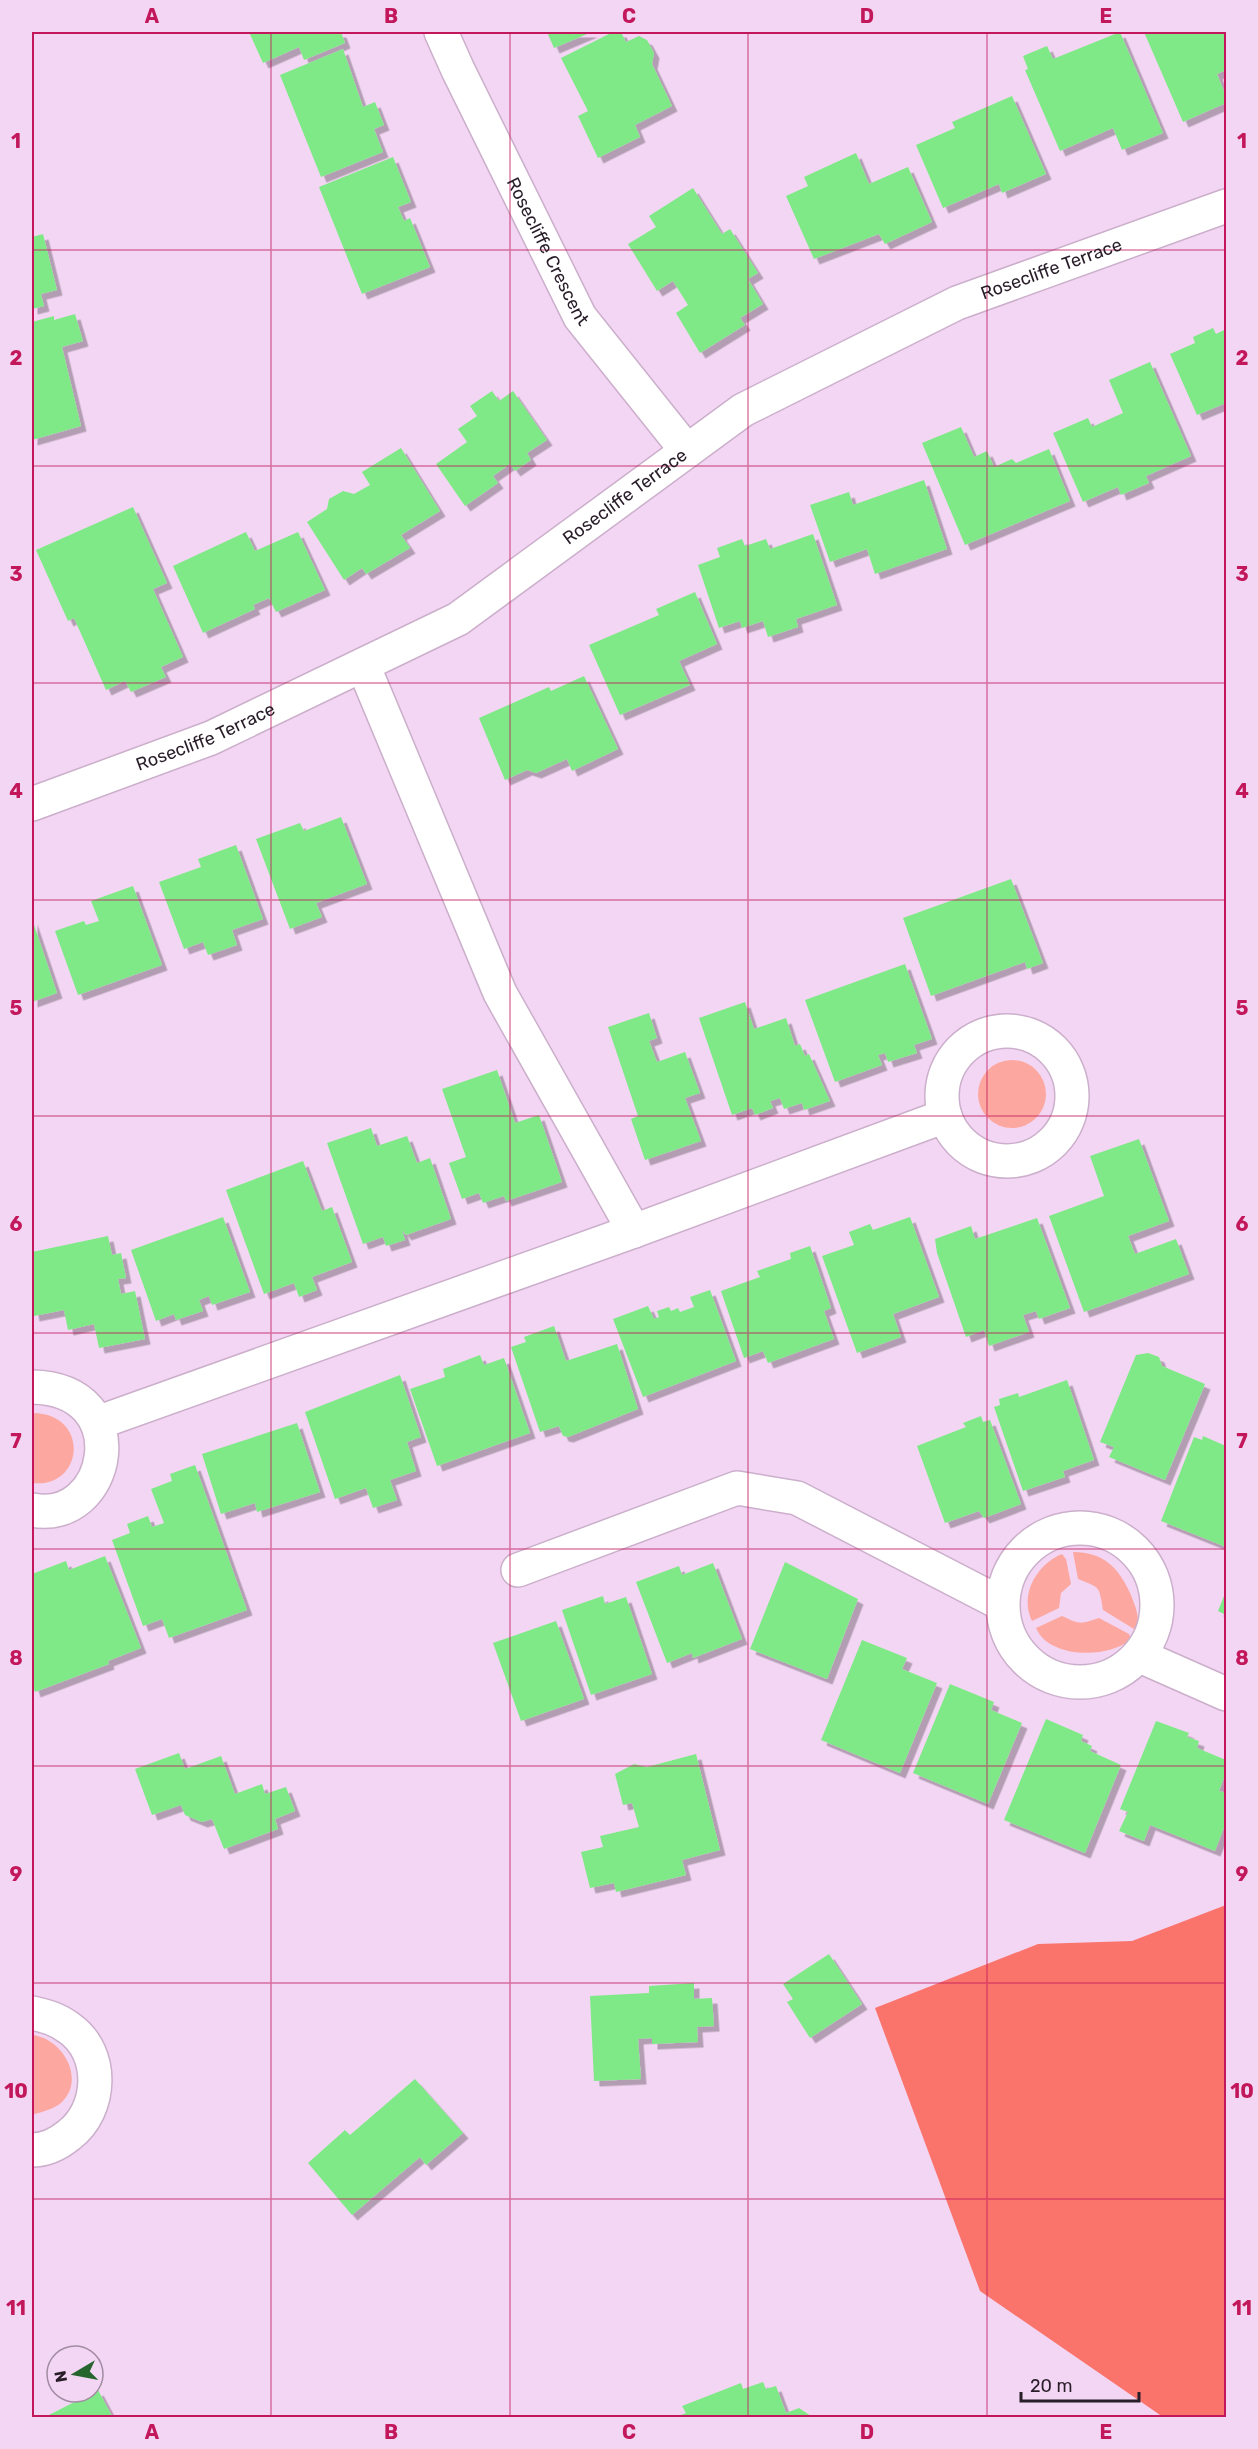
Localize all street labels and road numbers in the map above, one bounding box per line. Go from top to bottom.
street label: Rosecliffe Crescent [502,174,594,330]
street label: Rosecliffe Terrace [978,233,1125,305]
street label: Rosecliffe Terrace [559,444,691,549]
street label: Rosecliffe Terrace [133,698,278,776]

